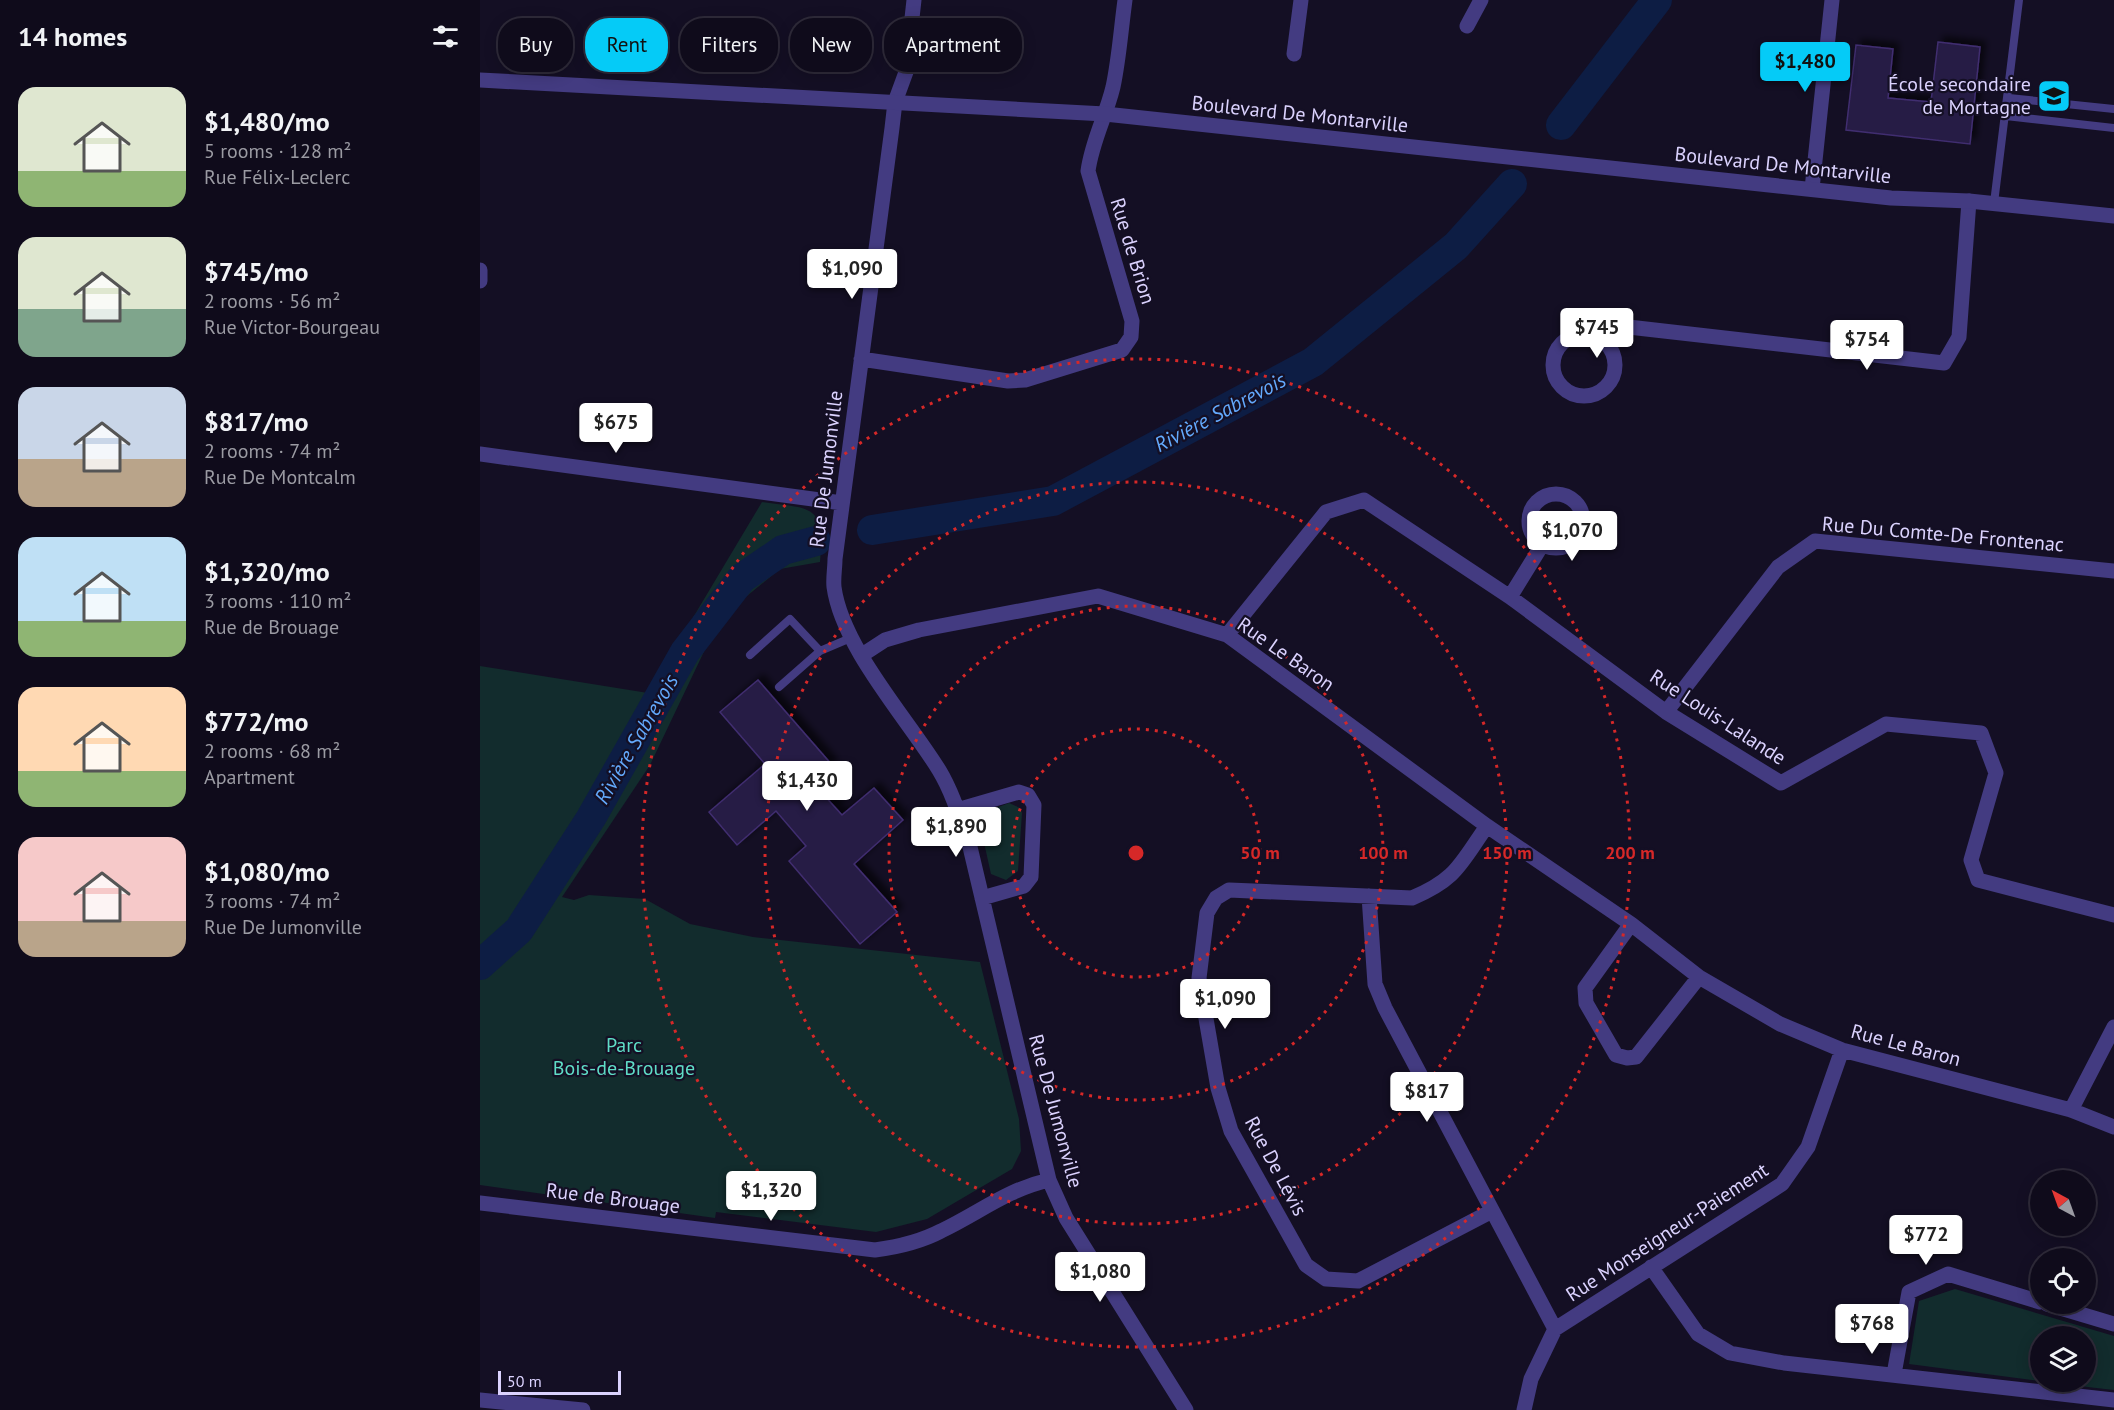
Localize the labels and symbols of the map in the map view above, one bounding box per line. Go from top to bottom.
pin: $1,480 [1756,42,1854,93]
place label: École secondaire de Mortagne [1888,71,2031,120]
school or university icon: École secondaire de Mortagne [2036,78,2072,114]
street label: Boulevard De Montarville [1190,90,1410,138]
street label: Boulevard De Montarville [1673,141,1893,189]
street label: Rue de Brion [1105,195,1161,307]
pin: $1,090 [803,249,901,300]
pin: $745 [1561,308,1633,359]
pin: $754 [1831,320,1903,371]
water label: Rivière Sabrevois [1149,366,1291,458]
street label: Rue De Jumonville [803,389,849,549]
pin: $675 [580,403,652,454]
street label: Rue Du Comte-De Frontenac [1821,510,2065,558]
pin: $1,070 [1523,511,1621,562]
street label: Rue Le Baron [1232,611,1340,697]
street label: Rue Louis-Lalande [1645,663,1791,771]
water label: Rivière Sabrevois [588,669,684,809]
pin: $1,430 [758,761,856,812]
pin: $1,890 [907,807,1005,858]
text: 50 m [1240,841,1280,864]
text: 100 m [1358,841,1408,864]
text: 150 m [1482,841,1532,864]
text: 200 m [1605,841,1655,864]
centre of rings [1126,843,1146,863]
pin: $1,090 [1176,979,1274,1030]
street label: Rue Le Baron [1848,1018,1964,1072]
street label: Rue De Jumonville [1023,1031,1089,1191]
park label: Parc Bois-de-Brouage [553,1032,695,1081]
pin: $817 [1391,1072,1463,1123]
street label: Rue De Lévis [1239,1112,1313,1220]
street label: Rue Monseigneur-Paiement [1561,1157,1773,1307]
north arrow [2030,1170,2096,1236]
pin: $1,320 [722,1171,820,1222]
street label: Rue de Brouage [544,1177,682,1219]
pin: $772 [1890,1215,1962,1266]
pin: $1,080 [1051,1252,1149,1303]
pin: $768 [1836,1304,1908,1355]
scale bar [498,1368,621,1396]

